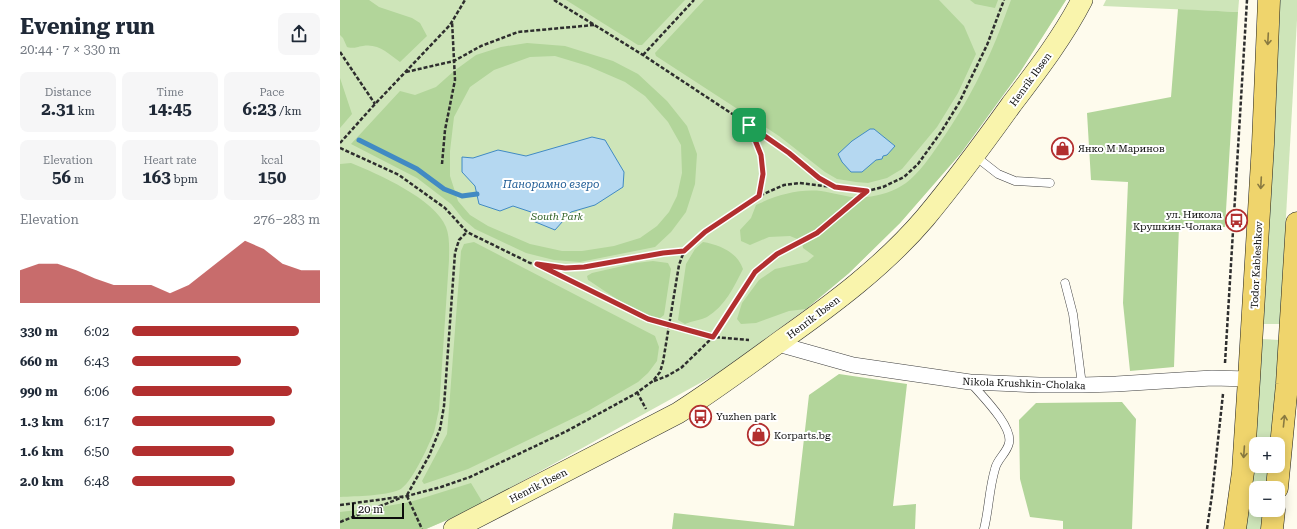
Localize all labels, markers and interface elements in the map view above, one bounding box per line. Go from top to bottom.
button: share [278,13,320,55]
text: Evening run [20,14,155,39]
one-way arrow [1264,32,1271,45]
text: 20:44 · 7 × 330 m [20,42,120,57]
street label: Henrik Ibsen [1007,50,1054,108]
text: Distance [45,86,91,99]
text: Time [157,86,183,99]
text: Pace [260,86,284,99]
text: 2.31 [41,99,75,119]
text: 14:45 [148,99,192,119]
text: 6:23 [243,99,276,119]
text: km [75,105,95,118]
text: /km [276,105,301,118]
pin [732,108,766,142]
icon: arrive [738,114,760,136]
shop icon: Янко М Маринов [1050,135,1076,161]
place label: Янко М Маринов [1078,143,1165,154]
text: Elevation [43,154,93,167]
text: Heart rate [144,154,196,167]
text: kcal [261,154,283,167]
text: 56 [52,167,71,187]
text: 163 [142,167,171,187]
text: 150 [258,167,286,187]
text: m [71,173,84,186]
text: bpm [171,173,198,186]
one-way arrow [1257,176,1264,189]
water label: Панорамно езеро [502,178,599,191]
bus stop icon: ул. Никола Крушкин-Чолака [1224,207,1250,233]
place label: ул. Никола Крушкин-Чолака [1133,209,1223,232]
park label: South Park [530,211,584,222]
text: Elevation [20,212,79,227]
text: 276–283 m [253,212,320,227]
street label: Todor Kableshkov [1249,221,1264,309]
street label: Henrik Ibsen [785,294,842,341]
text: 330 m [20,324,58,339]
text: 6:02 [84,324,109,339]
text: 660 m [20,354,58,369]
text: 6:43 [84,354,109,369]
street label: Nikola Krushkin-Cholaka [962,376,1086,391]
text: 990 m [20,384,58,399]
text: 6:06 [84,384,109,399]
bus stop icon: Yuzhen park [687,403,713,429]
place label: Yuzhen park [716,411,777,422]
text: 1.3 km [20,414,63,429]
text: 6:17 [84,414,109,429]
one-way arrow [1280,415,1287,428]
shop icon: Korparts.bg [745,422,771,448]
place label: Korparts.bg [774,430,831,441]
map controls [1249,437,1285,517]
button: + [1249,437,1285,473]
text: 1.6 km [20,444,63,459]
text: 6:50 [84,444,109,459]
one-way arrow [1241,445,1248,458]
street label: Henrik Ibsen [508,466,569,505]
text: 2.0 km [20,474,63,489]
text: 6:48 [84,474,109,489]
button: − [1249,481,1285,517]
scale bar [352,501,404,520]
text: 20 m [358,503,383,516]

